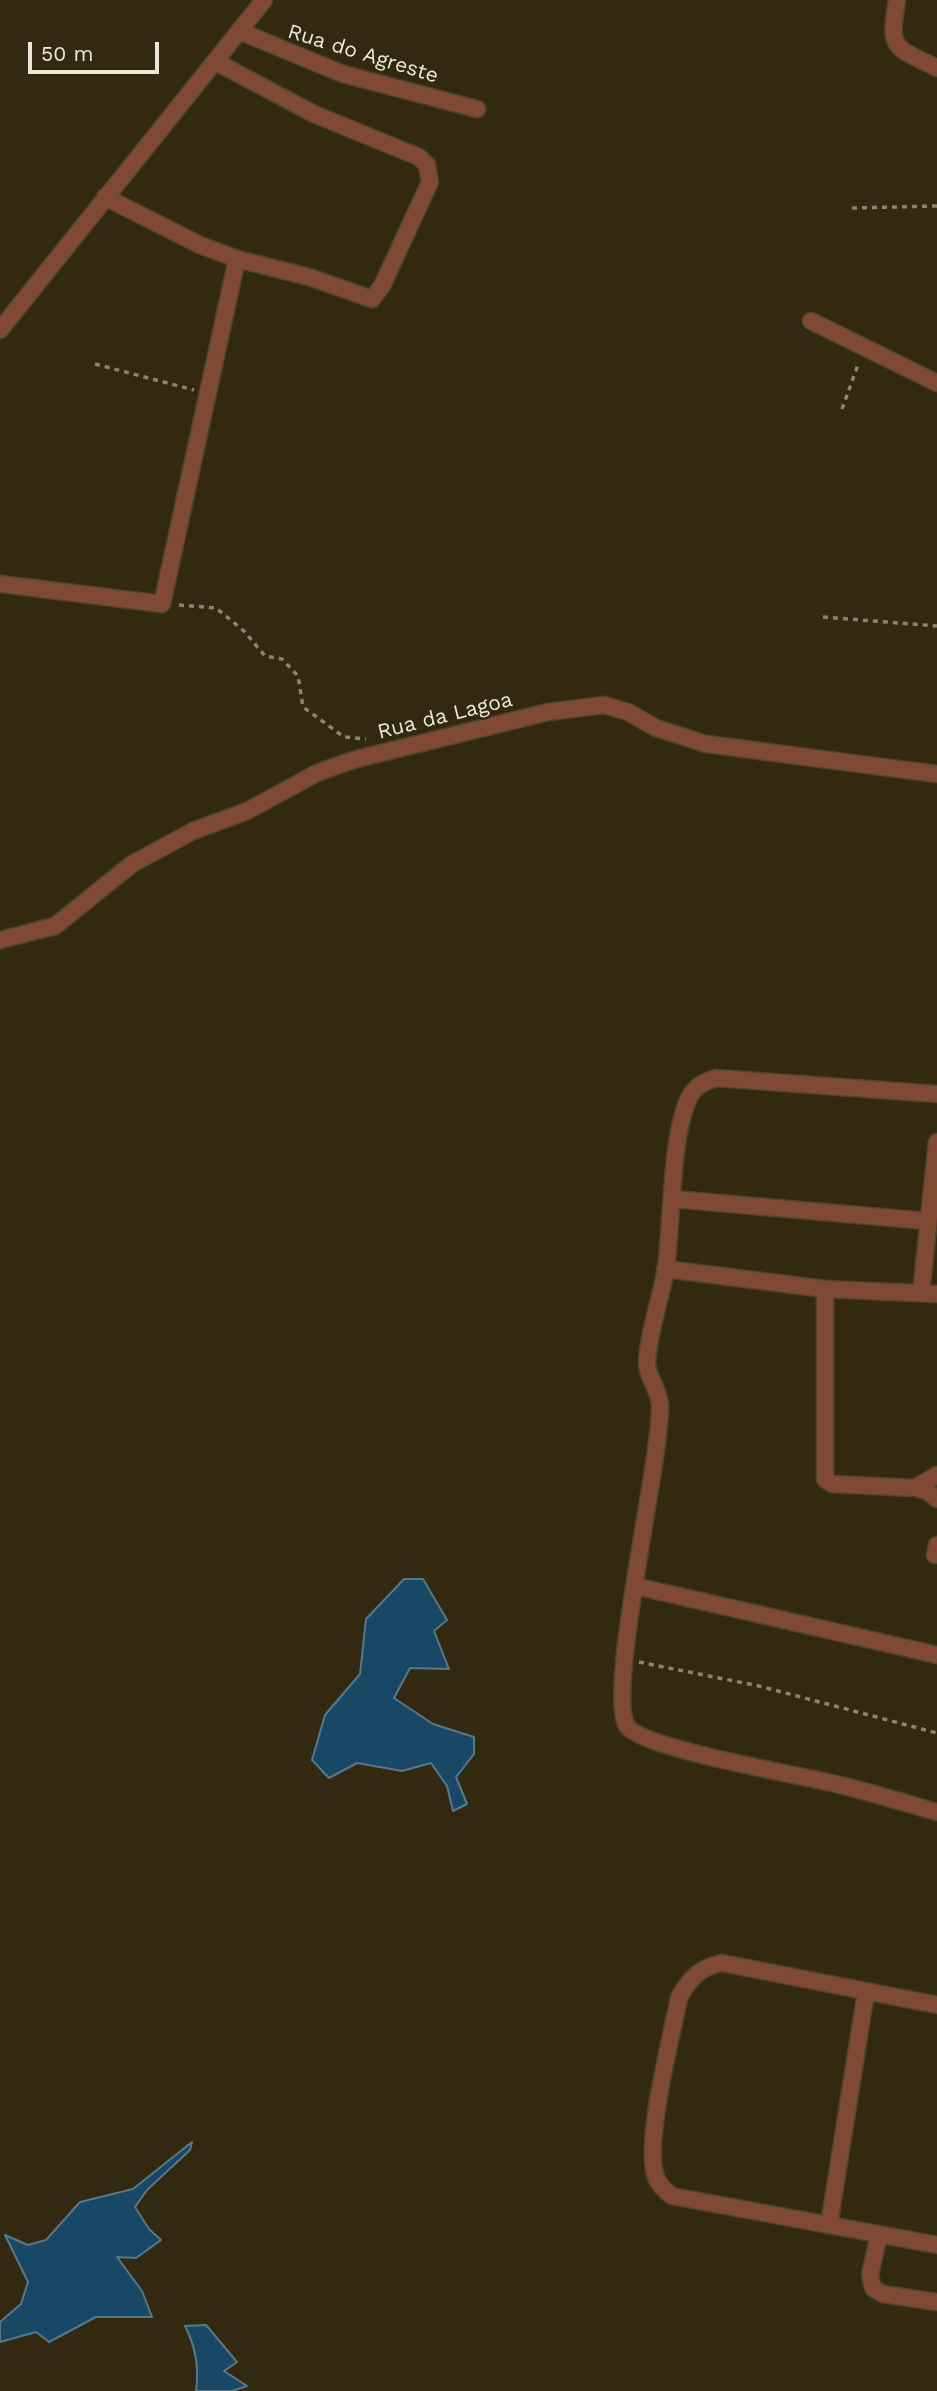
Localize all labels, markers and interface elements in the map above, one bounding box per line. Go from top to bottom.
street label: Rua do Agreste [285,19,441,89]
scale bar [32,28,163,72]
text: 50 m [41,41,93,66]
street label: Rua da Lagoa [375,687,515,745]

